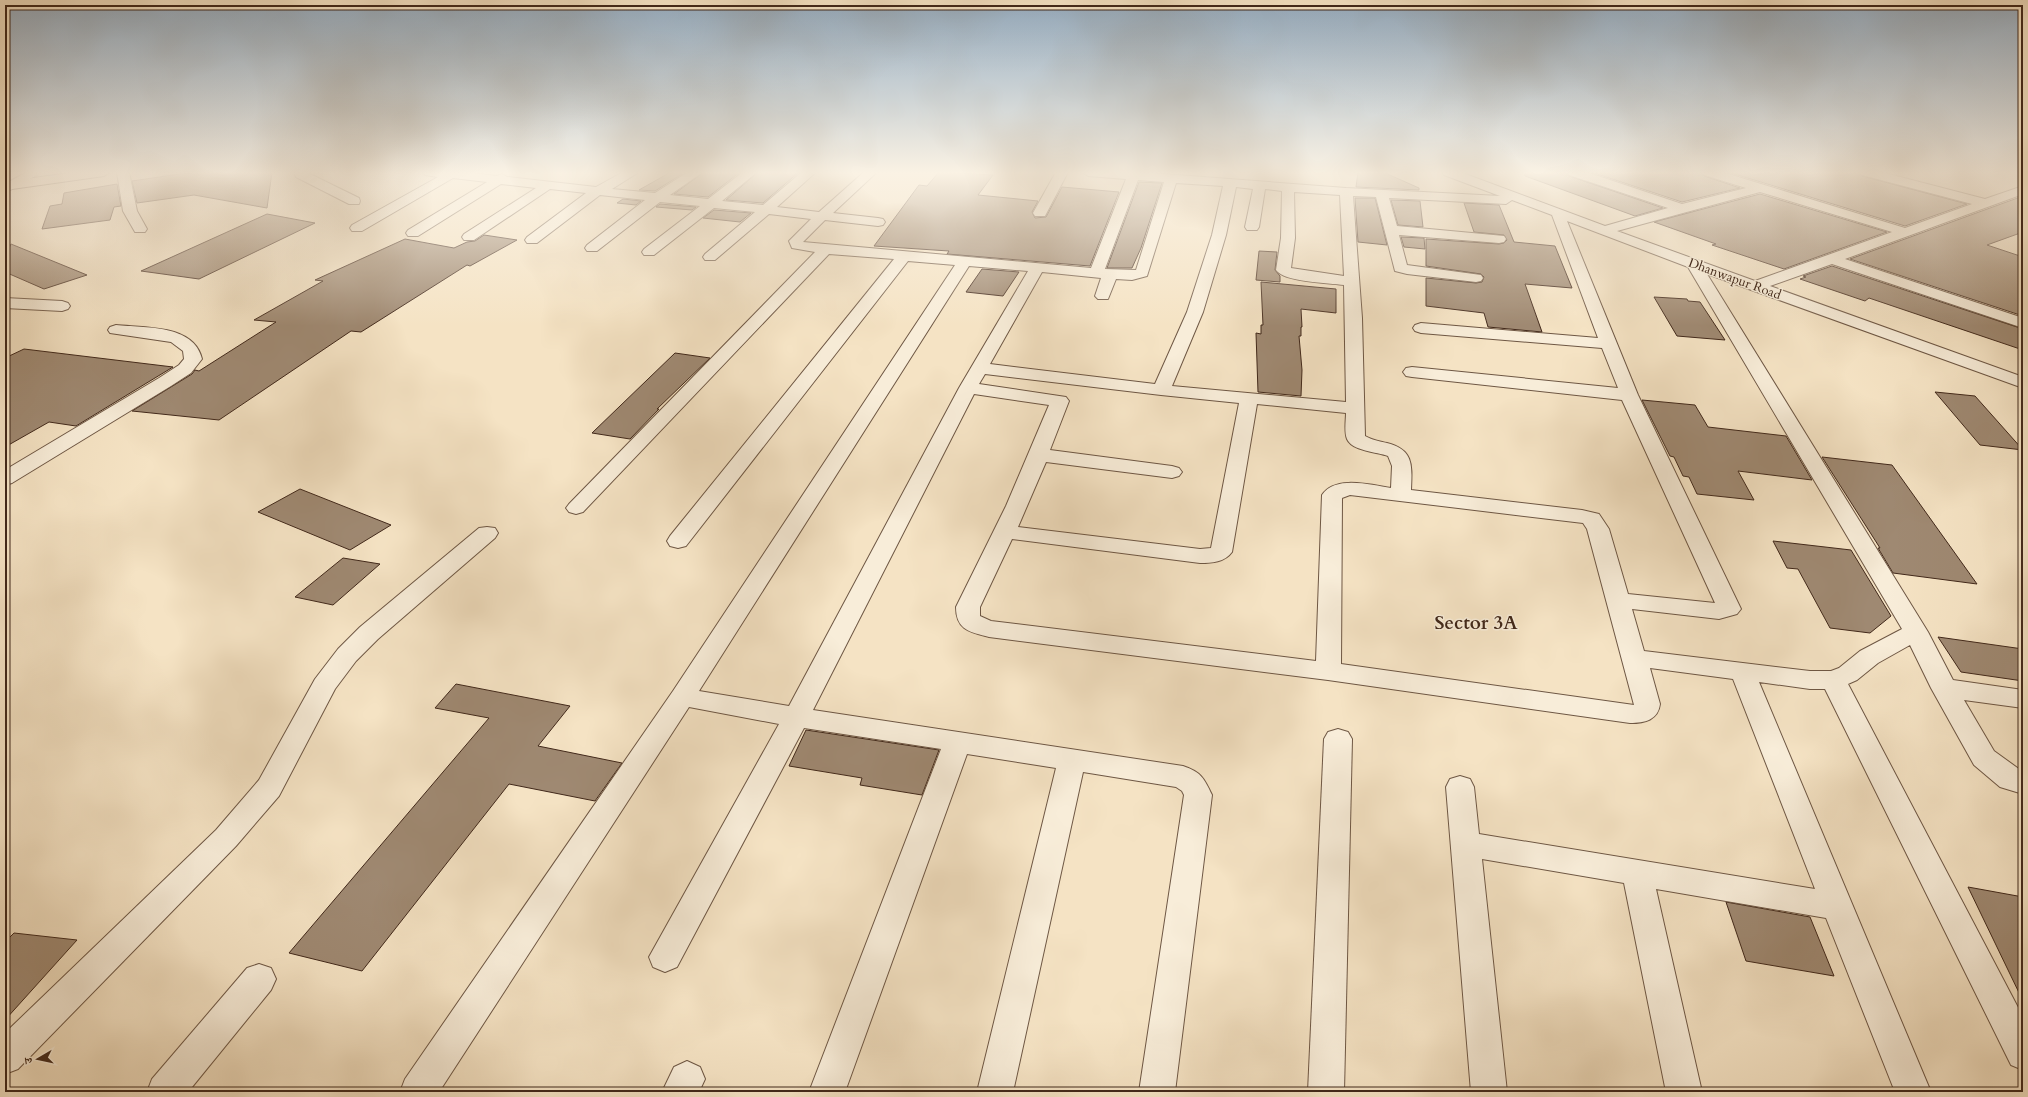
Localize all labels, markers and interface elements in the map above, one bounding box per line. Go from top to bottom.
street label: Dhanwapur Road [1686,254,1784,304]
district label: Sector 3A [1434,610,1518,636]
north arrow [18,1039,58,1079]
text: उ [21,1055,37,1065]

